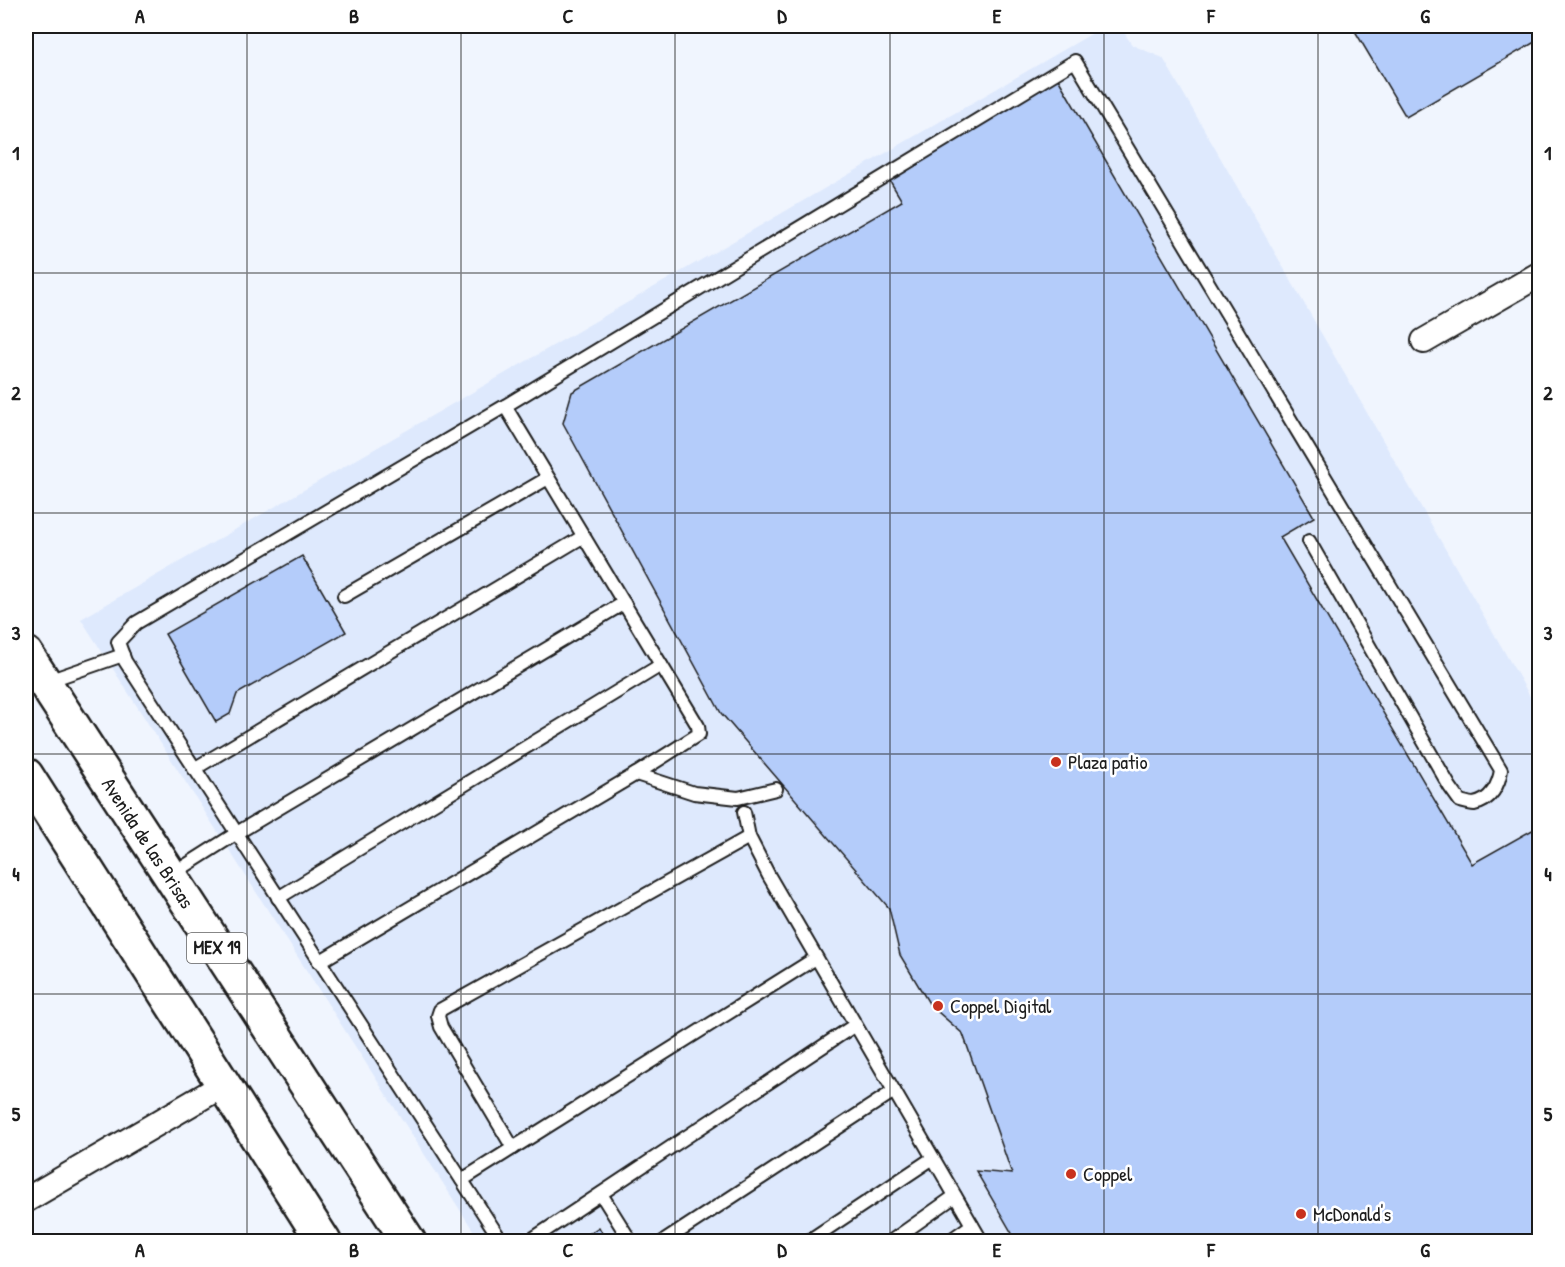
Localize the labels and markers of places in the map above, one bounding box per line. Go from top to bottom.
place label: Plaza patio [1068,748,1148,775]
marker: Plaza patio [1049,755,1063,769]
place label: Coppel Digital [950,992,1052,1019]
marker: Coppel Digital [931,999,945,1013]
place label: Coppel [1083,1160,1133,1187]
marker: Coppel [1064,1167,1078,1181]
place label: McDonald's [1313,1200,1392,1227]
marker: McDonald's [1294,1207,1308,1221]

